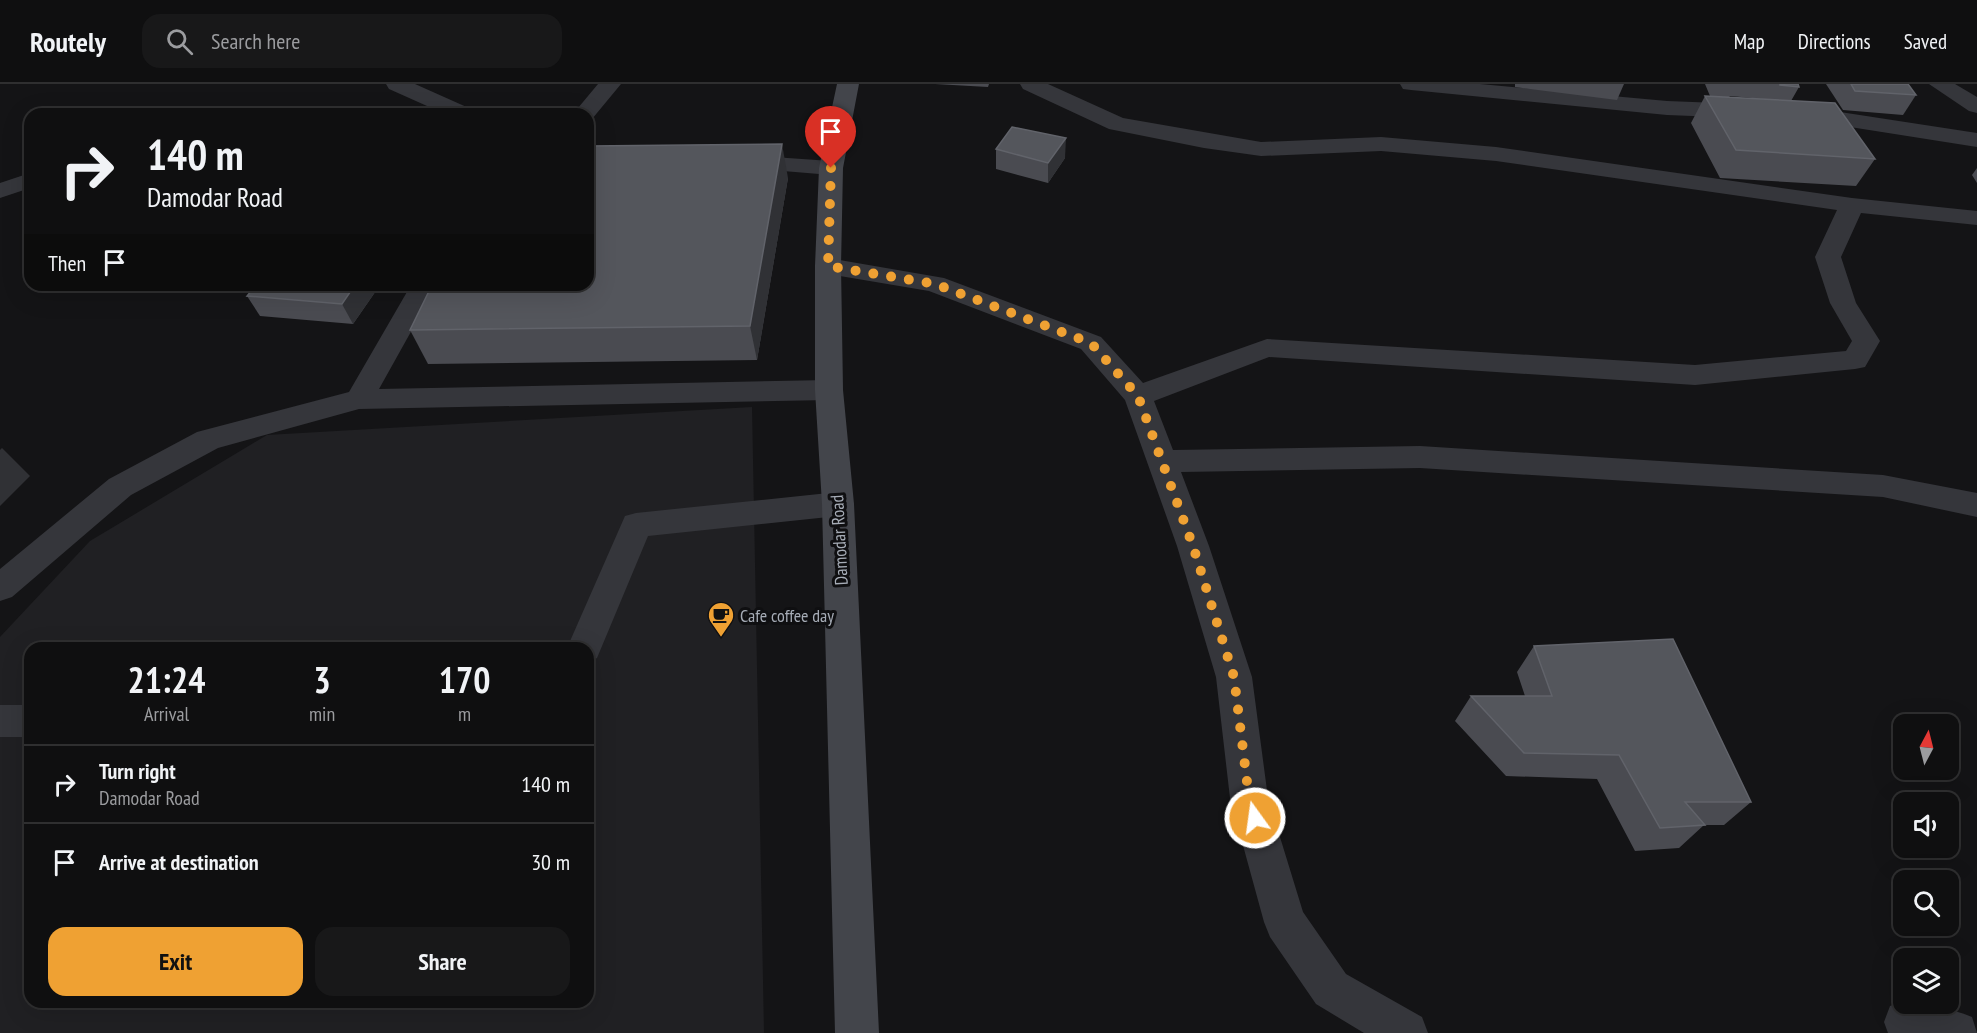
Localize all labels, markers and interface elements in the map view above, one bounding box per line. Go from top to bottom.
search box [142,14,562,68]
text: Routely [30,23,106,60]
icon: search [163,25,196,58]
text: Search here [211,27,300,55]
text: Map [1734,28,1765,55]
text: Directions [1798,28,1871,55]
text: Saved [1904,28,1947,55]
pin [805,106,856,168]
icon: arrive [814,115,847,148]
text: 140 m [147,127,244,182]
icon: right [48,132,126,210]
text: Damodar Road [147,180,283,214]
icon: arrive [98,246,131,279]
text: Then [48,249,86,277]
street label: Damodar Road [825,494,853,586]
cafe icon: Cafe coffee day [706,600,736,638]
place label: Cafe coffee day [740,604,834,627]
text: 21:24 [128,656,205,703]
text: 3 [313,656,331,703]
text: 170 [439,656,490,703]
text: Arrival [144,701,189,727]
text: min [309,701,335,727]
text: m [458,701,471,727]
north arrow [1893,714,1959,780]
map controls [1893,714,1959,1014]
text: Turn right [99,757,176,785]
icon: right [48,768,81,801]
text: 140 m [521,770,570,798]
text: Damodar Road [99,785,200,811]
position arrow [1223,786,1287,850]
button: sound [1893,792,1959,858]
icon: arrive [48,846,81,879]
text: Arrive at destination [99,848,259,876]
text: 30 m [531,848,570,876]
button: search [1893,870,1959,936]
button: Exit [48,927,303,996]
button: Share [315,927,570,996]
button: layers [1893,948,1959,1014]

